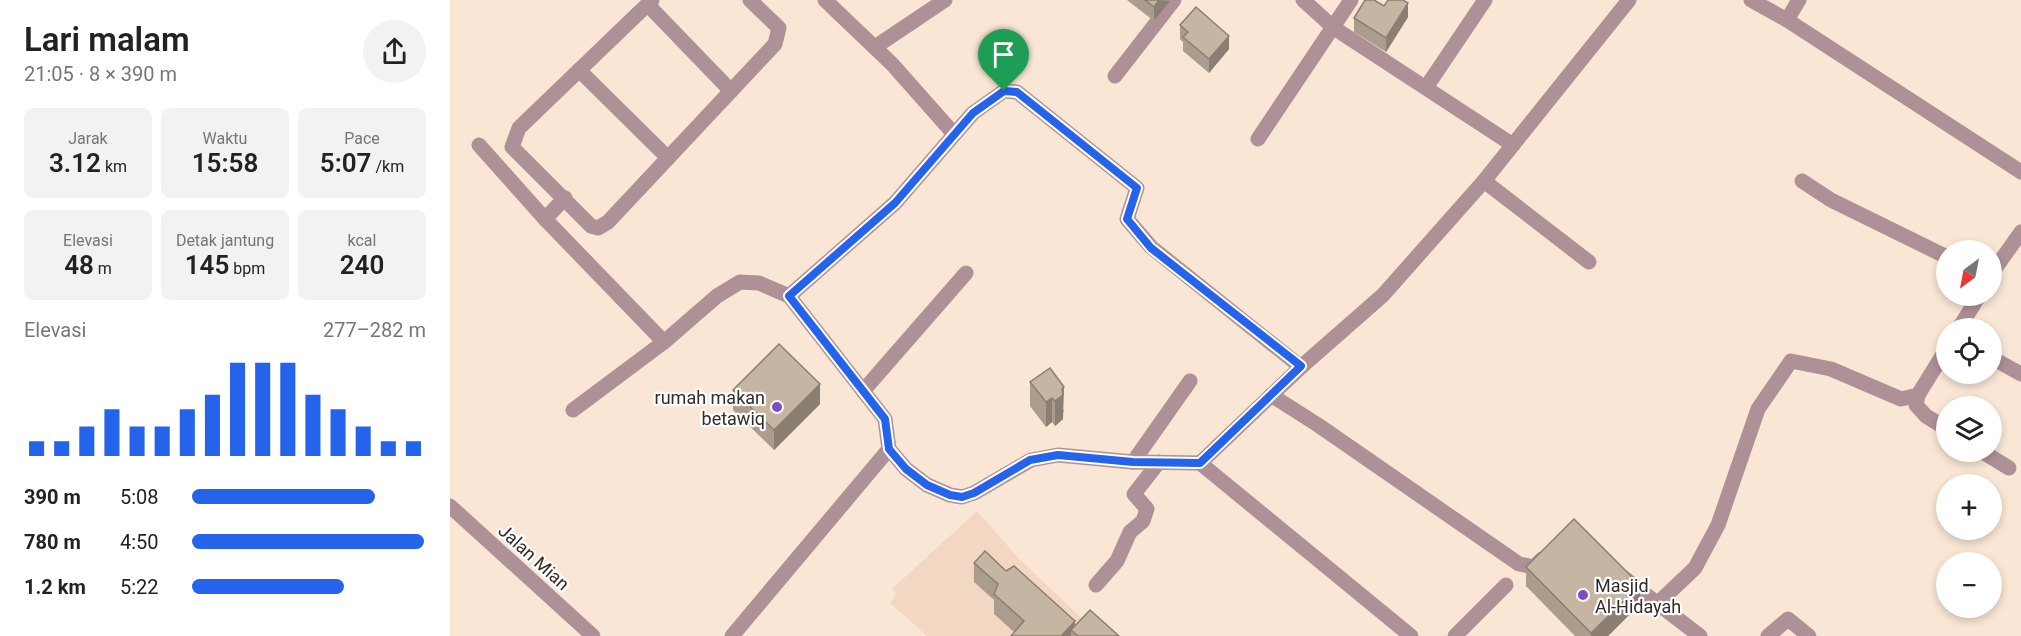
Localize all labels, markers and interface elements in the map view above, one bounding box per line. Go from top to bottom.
text: Lari malam [24,20,190,59]
button: share [363,20,426,83]
pin [978,29,1029,91]
icon: arrive [987,38,1020,71]
text: 21:05 · 8 × 390 m [24,62,177,86]
text: Jarak [68,129,108,148]
text: Waktu [203,129,247,148]
text: Pace [344,129,380,148]
text: 3.12 [49,148,101,178]
text: 15:58 [192,148,258,178]
text: 5:07 [320,148,371,178]
text: km [101,157,127,176]
text: /km [371,157,404,176]
text: Elevasi [63,231,113,250]
text: Detak jantung [176,231,274,250]
text: kcal [348,231,376,250]
north arrow [1936,240,2002,306]
map controls [1936,240,2002,618]
text: 48 [64,250,94,280]
text: 145 [185,250,229,280]
text: 240 [340,250,384,280]
text: m [94,259,112,278]
text: bpm [229,259,265,278]
text: Elevasi [24,318,86,342]
text: 277–282 m [323,318,426,342]
button: locate [1936,318,2002,384]
place label: rumah makan betawiq [655,387,765,429]
button: layers [1936,396,2002,462]
marker: rumah makan betawiq [770,400,784,414]
button: + [1936,474,2002,540]
text: 390 m [24,485,81,509]
text: 5:08 [120,485,159,509]
street label: Jalan Mian [494,520,574,594]
text: 780 m [24,530,81,554]
text: 4:50 [120,530,159,554]
button: − [1936,552,2002,618]
text: 1.2 km [24,575,86,599]
text: 5:22 [120,575,159,599]
place label: Masjid Al-Hidayah [1595,575,1681,617]
marker: Masjid Al-Hidayah [1576,588,1590,602]

